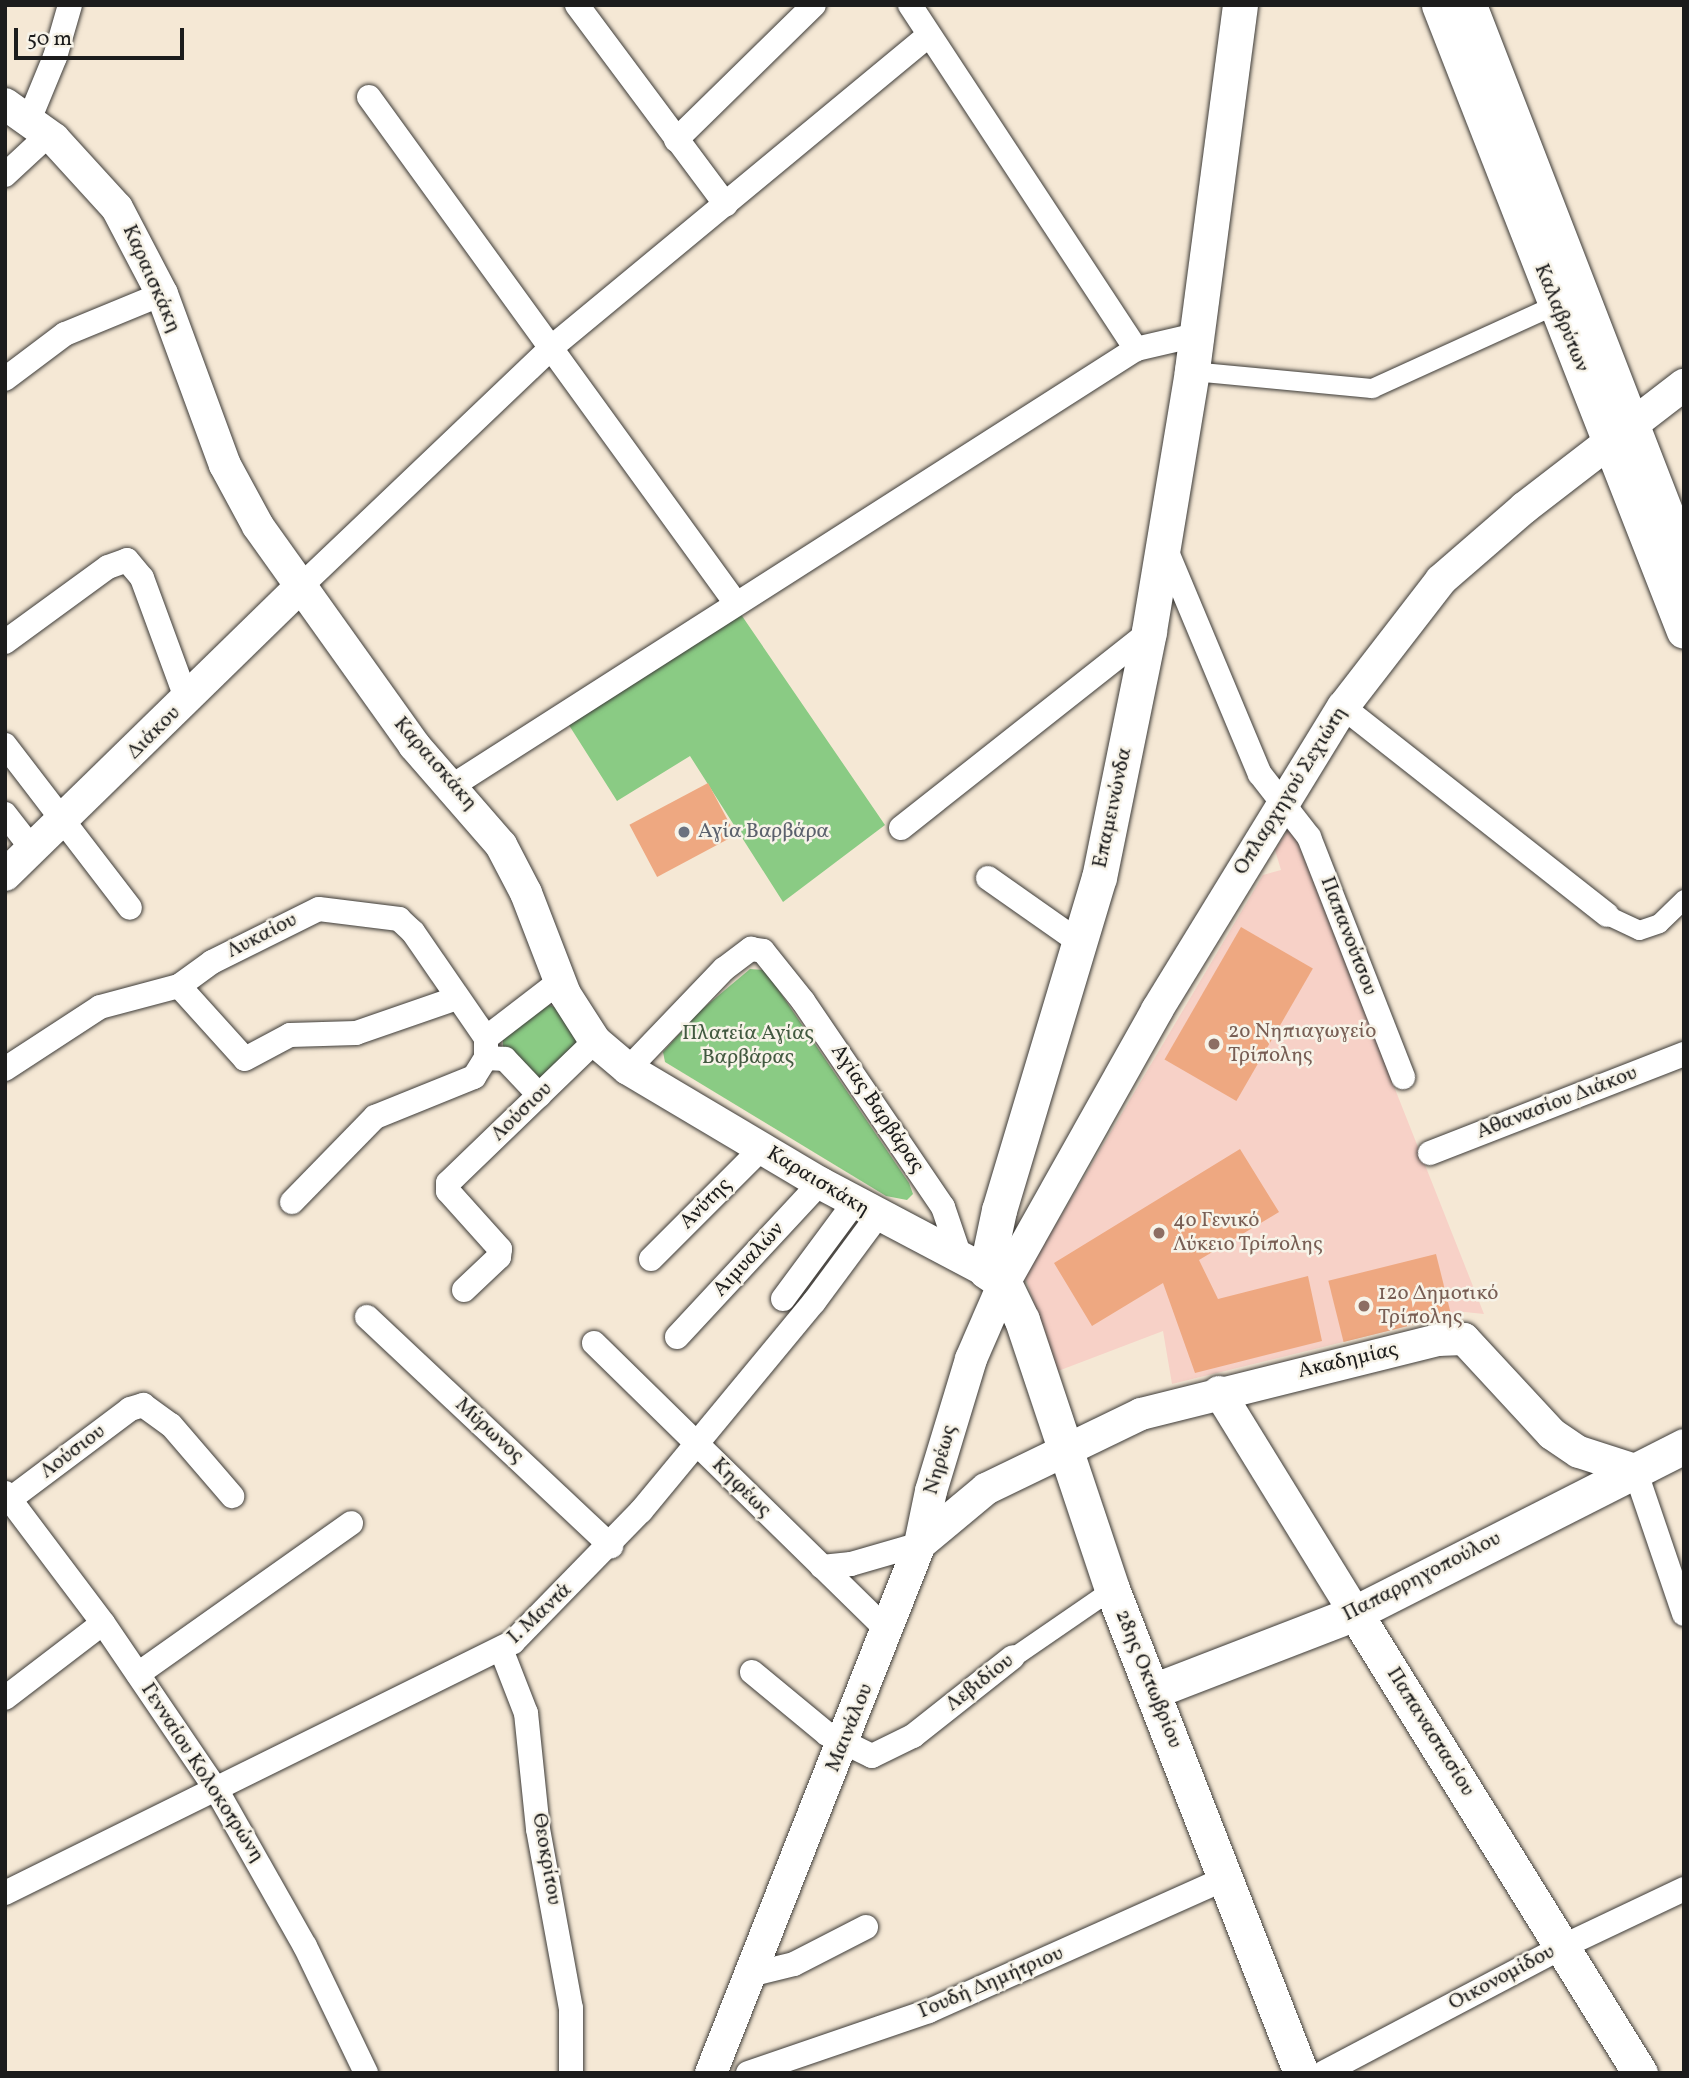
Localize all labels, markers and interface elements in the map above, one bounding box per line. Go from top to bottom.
scale bar [18,14,187,58]
text: 50 m [27,25,72,54]
street label: Καραισκάκη [116,221,186,337]
street label: Καλαβρύτων [1528,260,1594,376]
street label: Διάκου [122,701,186,765]
street label: Οπλαρχηγού Σεχιώτη [1229,702,1353,880]
street label: Καραισκάκη [388,712,482,816]
street label: Επαμεινώνδα [1088,745,1138,871]
place label: Αγία Βαρβάρα [698,819,829,845]
marker: Αγία Βαρβάρα [676,824,692,840]
street label: Παπανούτσου [1314,873,1382,999]
street label: Λυκαίου [223,908,301,964]
place label: 2ο Νηπιαγωγείο Τρίπολης [1228,1019,1376,1069]
park label: Πλατεία Αγίας Βαρβάρας [682,1021,814,1071]
marker: 2ο Νηπιαγωγείο Τρίπολης [1206,1036,1222,1052]
street label: Αγίας Βαρβάρας [825,1040,929,1178]
street label: Αθανασίου Διάκου [1473,1061,1641,1145]
street label: Λούσιου [486,1077,558,1147]
street label: Καραισκάκη [762,1141,874,1223]
street label: Ανύτης [675,1173,737,1235]
place label: 4ο Γενικό Λύκειο Τρίπολης [1173,1208,1323,1258]
street label: Αιμυαλών [708,1218,790,1302]
marker: 4ο Γενικό Λύκειο Τρίπολης [1151,1225,1167,1241]
place label: 12ο Δημοτικό Τρίπολης [1378,1281,1499,1331]
marker: 12ο Δημοτικό Τρίπολης [1356,1298,1372,1314]
street label: Ακαδημίας [1296,1337,1400,1385]
street label: Μύρωνος [449,1393,529,1469]
street label: Λούσιου [35,1419,111,1485]
street label: Νηρέως [919,1422,963,1498]
street label: Κηφέως [706,1453,776,1523]
street label: Παπαρρηγοπούλου [1339,1526,1505,1628]
street label: Ι. Μαντά [503,1578,577,1650]
street label: 28ης Οκτωβρίου [1109,1606,1187,1752]
street label: Λεβιδίου [941,1649,1019,1717]
street label: Παπαναστασίου [1380,1663,1480,1801]
street label: Γενναίου Κολοκοτρώνη [135,1679,269,1867]
street label: Μαινάλου [821,1680,879,1776]
street label: Θεοκρίτου [526,1811,566,1907]
street label: Οικονομίδου [1445,1939,1559,2017]
street label: Γουδή Δημήτριου [915,1941,1067,2025]

